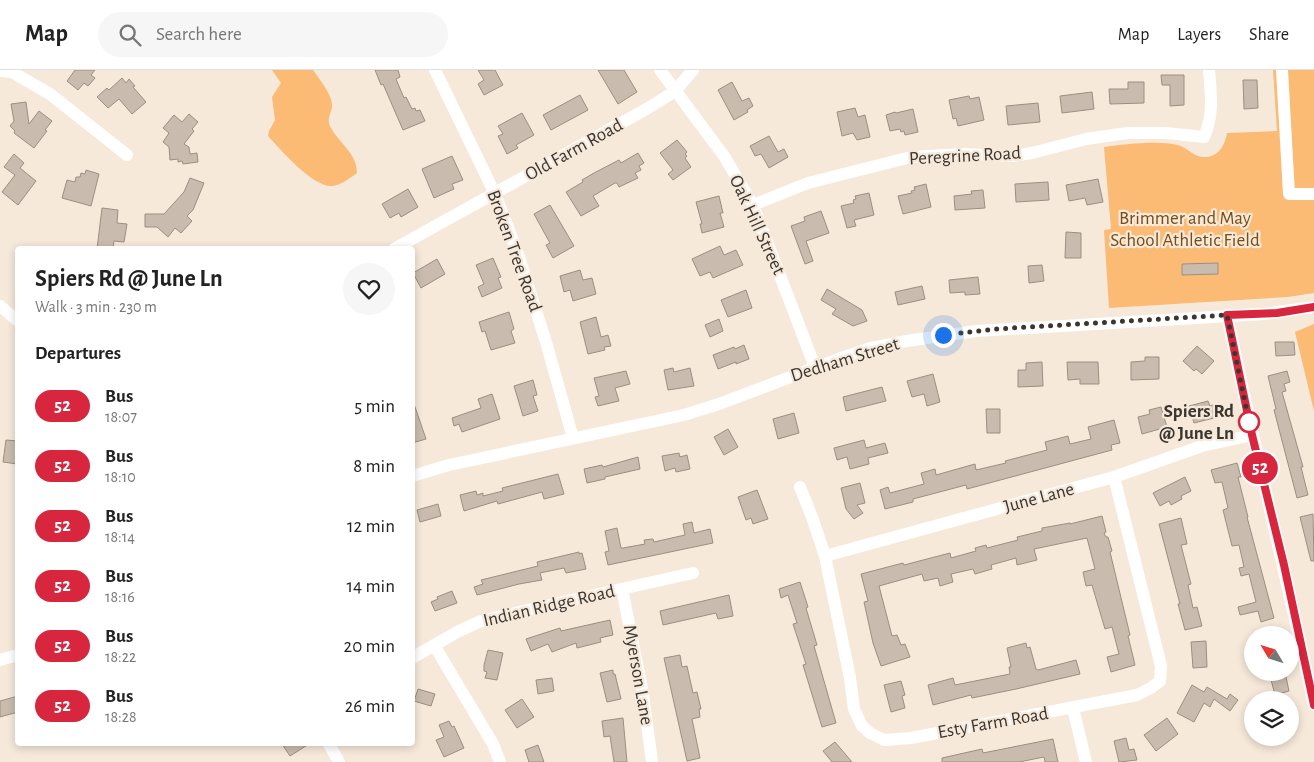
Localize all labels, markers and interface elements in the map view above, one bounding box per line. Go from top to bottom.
search box [98,12,448,57]
icon: search [116,21,144,49]
text: Map [25,22,68,46]
text: Search here [156,25,242,44]
text: Map [1118,26,1149,44]
text: Layers [1177,26,1221,44]
text: Share [1249,26,1289,44]
street label: Old Farm Road [522,115,626,185]
street label: Peregrine Road [909,144,1022,168]
street label: Oak Hill Street [726,172,788,278]
street label: Broken Tree Road [483,188,545,315]
park label: Brimmer and May School Athletic Field [1110,209,1260,250]
button: heart [343,263,395,315]
text: Spiers Rd @ June Ln [35,267,223,291]
text: Walk · 3 min · 230 m [35,299,157,315]
your location [931,323,956,348]
street label: Dedham Street [788,334,902,386]
text: Departures [35,344,121,363]
text: Bus [105,387,133,406]
text: 52 [54,397,71,415]
text: 5 min [354,397,395,416]
place label: Spiers Rd @ June Ln [1159,402,1234,443]
text: 18:07 [105,409,137,425]
marker: Spiers Rd @ June Ln [1238,411,1260,433]
text: Bus [105,447,133,466]
line badge: 52 [1238,452,1282,484]
text: 52 [54,457,71,475]
text: 8 min [353,457,395,476]
text: 52 [1252,459,1268,477]
text: 18:10 [105,469,136,485]
street label: June Lane [1002,480,1076,516]
text: Bus [105,507,133,526]
text: 52 [54,517,71,535]
text: 12 min [347,517,395,536]
text: 18:14 [105,529,135,545]
text: Bus [105,567,133,586]
text: 52 [54,577,71,595]
text: 14 min [347,577,395,596]
street label: Indian Ridge Road [481,582,617,630]
text: 18:16 [105,589,135,605]
street label: Myerson Lane [620,623,656,727]
north arrow [1244,626,1299,681]
map controls [1244,626,1299,746]
text: Bus [105,627,133,646]
text: 52 [54,637,71,655]
text: 20 min [344,637,395,656]
text: 18:22 [105,649,136,665]
text: Bus [105,687,133,706]
button: layers [1244,691,1299,746]
text: 52 [54,697,71,715]
text: 26 min [345,697,395,716]
street label: Esty Farm Road [936,704,1050,742]
text: 18:28 [105,709,137,725]

